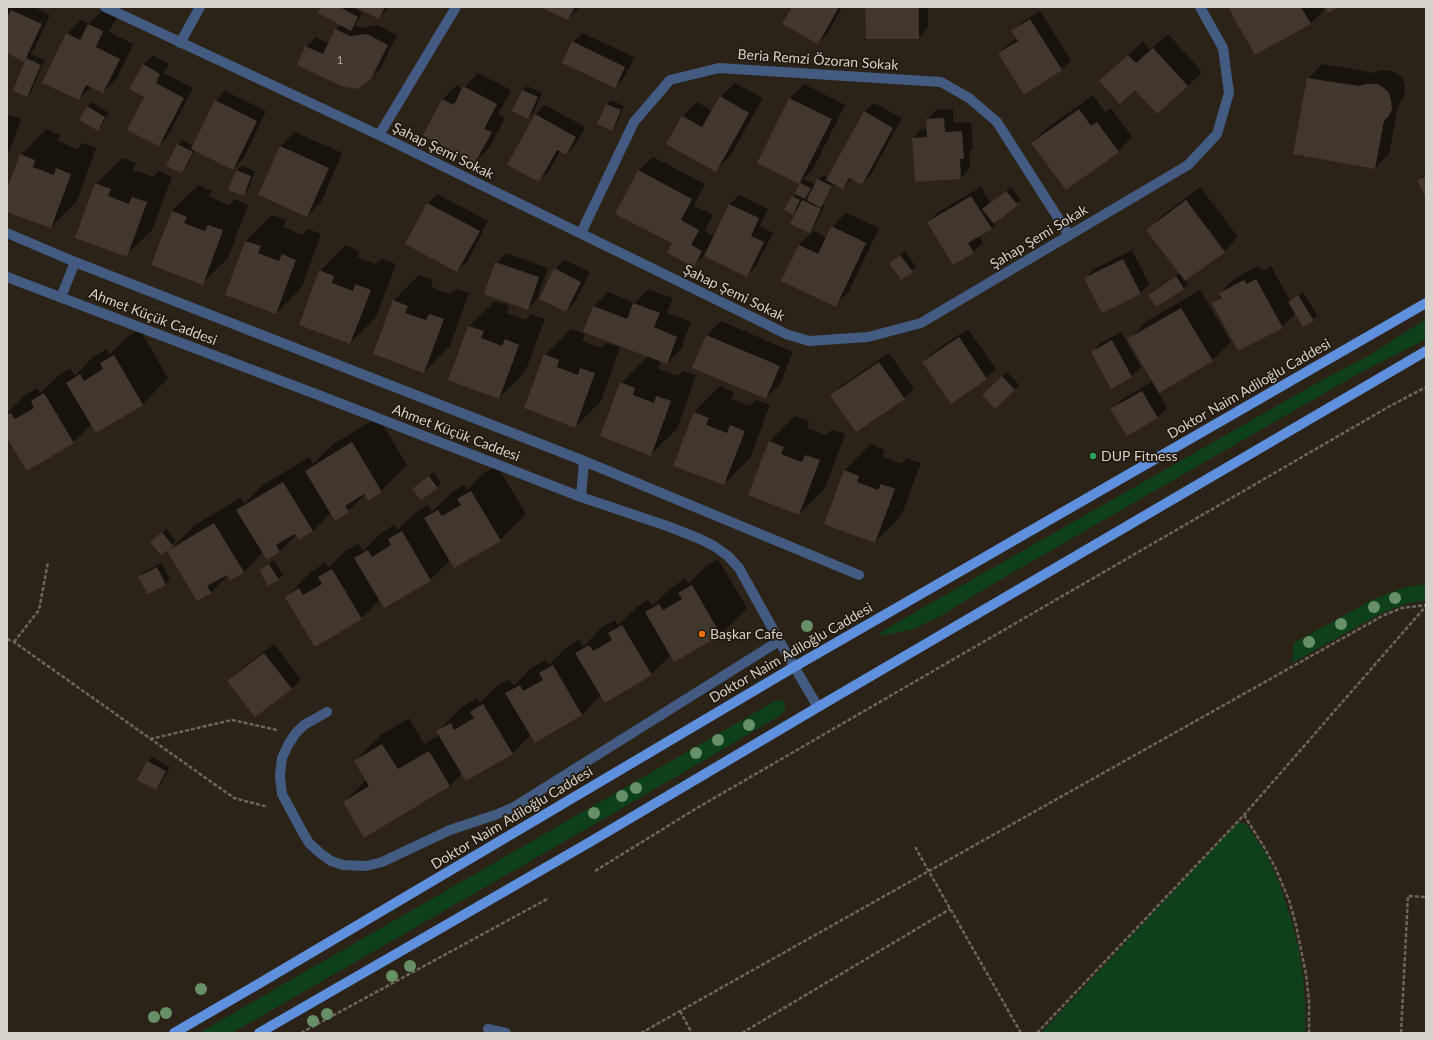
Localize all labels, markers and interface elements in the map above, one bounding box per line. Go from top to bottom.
street label: Beria Remzi Özoran Sokak [737,46,899,74]
house number: 1 [337,53,343,67]
street label: Şahap Şemi Sokak [390,119,496,183]
street label: Şahap Şemi Sokak [987,201,1091,273]
street label: Şahap Şemi Sokak [681,261,787,325]
street label: Ahmet Küçük Caddesi [87,285,219,349]
street label: Doktor Naim Adiloğlu Caddesi [1164,335,1334,443]
street label: Ahmet Küçük Caddesi [390,401,522,465]
place label: DUP Fitness [1101,448,1178,464]
marker: DUP Fitness [1088,451,1098,461]
street label: Doktor Naim Adiloğlu Caddesi [706,599,876,707]
place label: Başkar Cafe [710,626,783,642]
marker: Başkar Cafe [697,629,707,639]
street label: Doktor Naim Adiloğlu Caddesi [428,763,596,873]

